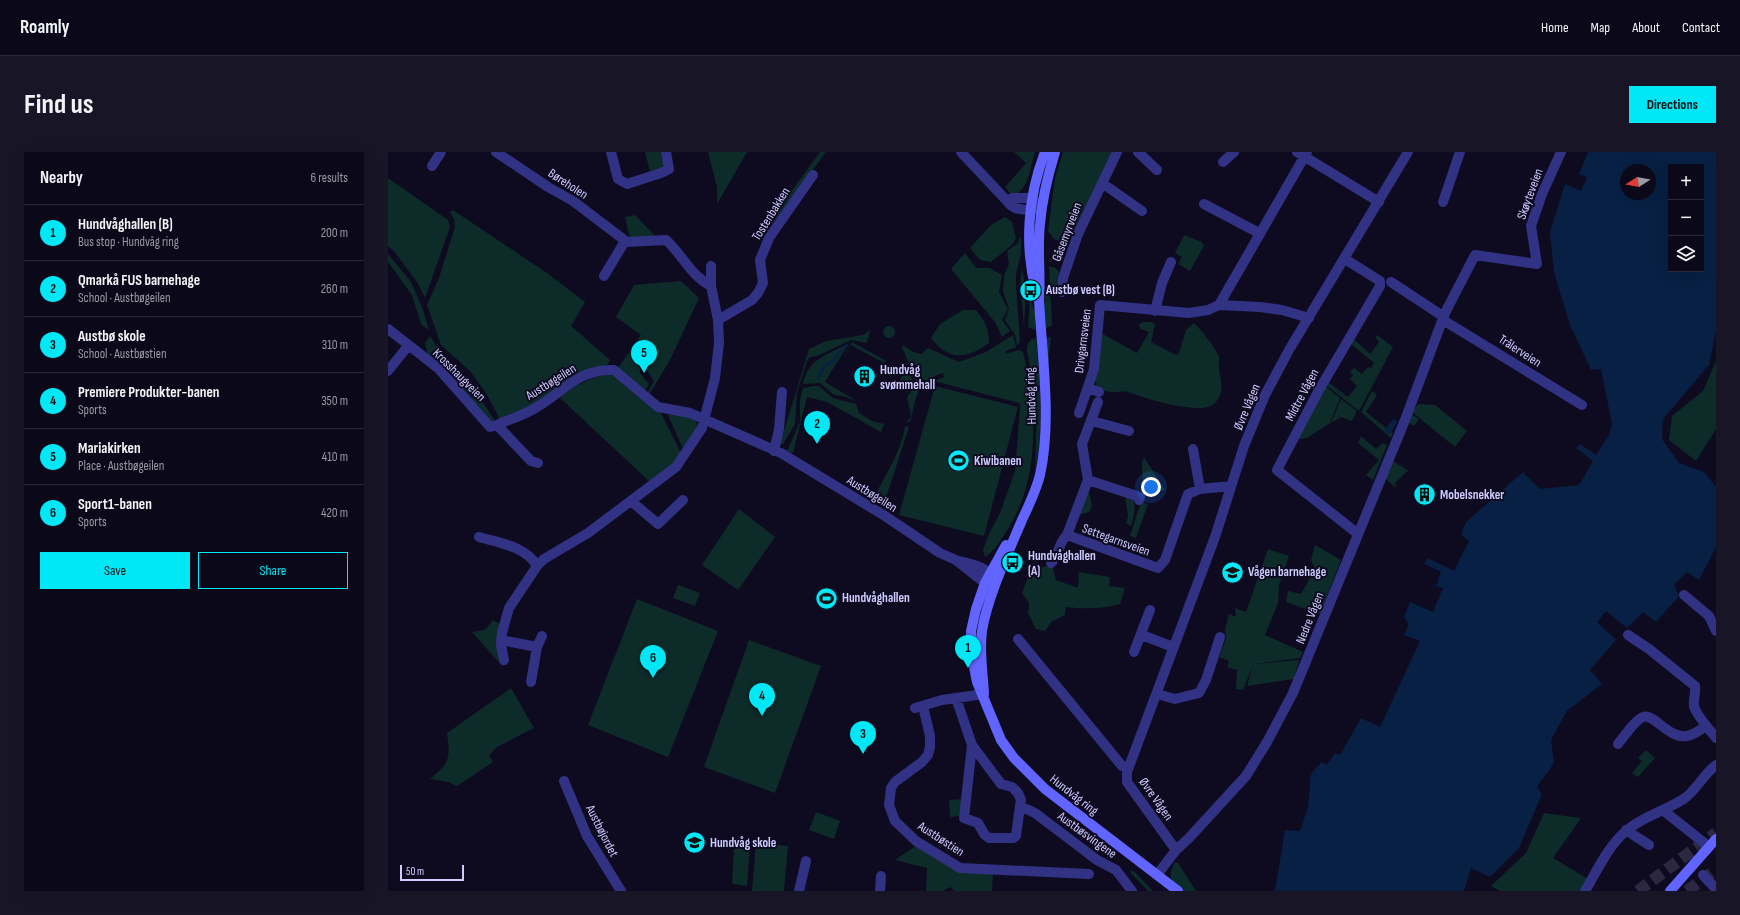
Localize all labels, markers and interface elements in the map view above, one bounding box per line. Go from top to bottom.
text: Roamly [20,16,70,39]
text: Home [1541,19,1569,36]
text: Map [1591,19,1610,36]
text: About [1632,19,1660,36]
text: Contact [1682,19,1720,36]
button: Directions [1629,86,1716,123]
text: Find us [24,88,93,121]
north arrow [1620,164,1656,200]
map controls [1668,164,1704,272]
button: + [1668,164,1704,200]
street label: Børeholen [545,165,591,203]
street label: Skøyteveien [1513,166,1547,222]
text: Nearby [40,168,83,188]
text: 6 results [310,170,348,186]
street label: Tostenbakken [748,184,794,244]
street label: Gåsemyrveien [1048,200,1086,264]
button: − [1668,200,1704,236]
text: Hundvåghallen (B) [78,215,173,234]
text: 1 [50,225,56,241]
text: 200 m [321,225,348,241]
text: Bus stop · Hundvåg ring [78,234,179,250]
button: layers [1668,236,1704,272]
text: Qmarkå FUS barnehage [78,271,200,290]
bus stop icon: Austbø vest (B) [1017,277,1043,303]
text: 2 [50,281,56,297]
text: 260 m [321,281,348,297]
place label: Austbø vest (B) [1045,282,1115,298]
text: School · Austbøgeilen [78,290,171,306]
street label: Drivgarnsveien [1071,308,1095,374]
text: Austbø skole [78,327,146,346]
street label: Trålerveien [1496,331,1544,371]
text: 3 [50,337,56,353]
text: 310 m [322,337,348,353]
pin: 5 [631,340,657,373]
street label: Krosshaugveien [429,345,489,405]
text: School · Austbøstien [78,346,167,362]
street label: Austbøgeilen [522,360,579,404]
place label: Hundvåg svømmehall [880,362,935,393]
building icon: Hundvåg svømmehall [852,364,878,390]
street label: Midtre Vågen [1282,366,1322,424]
street label: Hundvåg ring [1022,367,1040,425]
street label: Øvre Vågen [1230,381,1264,433]
text: Premiere Produkter-banen [78,383,220,402]
text: 4 [50,393,56,409]
text: 350 m [321,393,348,409]
text: Sports [78,402,107,418]
pin: 2 [804,411,830,444]
text: Mariakirken [78,439,141,458]
sports icon: Kiwibanen [946,448,972,474]
text: 5 [50,449,56,465]
text: 410 m [322,449,348,465]
place label: Kiwibanen [974,453,1022,469]
text: Place · Austbøgeilen [78,458,164,474]
street label: Austbøgeilen [843,472,900,516]
your location [1141,477,1161,497]
building icon: Mobelsnekker [1411,482,1437,508]
place label: Mobelsnekker [1440,487,1504,503]
text: Sport1-banen [78,495,152,514]
text: 6 [50,505,56,521]
text: 420 m [321,505,348,521]
text: Sports [78,514,107,530]
street label: Settegarnsveien [1080,520,1152,560]
place label: Hundvåghallen (A) [1028,548,1096,579]
bus stop icon: Hundvåghallen (A) [1000,550,1026,576]
button: Save [40,552,190,589]
button: Share [198,552,348,589]
school or university icon: Vågen barnehage [1220,559,1246,585]
place label: Vågen barnehage [1248,564,1327,580]
sports icon: Hundvåghallen [813,585,839,611]
place label: Hundvåghallen [842,590,910,606]
street label: Nedre Vågen [1292,590,1328,646]
pin: 1 [955,635,981,668]
pin: 6 [640,645,666,678]
pin: 4 [749,683,775,716]
pin: 3 [850,721,876,754]
street label: Hundvåg ring [1047,771,1101,819]
street label: Øvre Vågen [1135,774,1177,824]
street label: Austbøjordet [582,801,622,860]
street label: Austbøsvingene [1053,808,1120,862]
street label: Austbøstien [914,818,967,860]
school or university icon: Hundvåg skole [682,830,708,856]
place label: Hundvåg skole [710,835,777,851]
scale bar [400,863,464,882]
text: 50 m [406,865,424,878]

